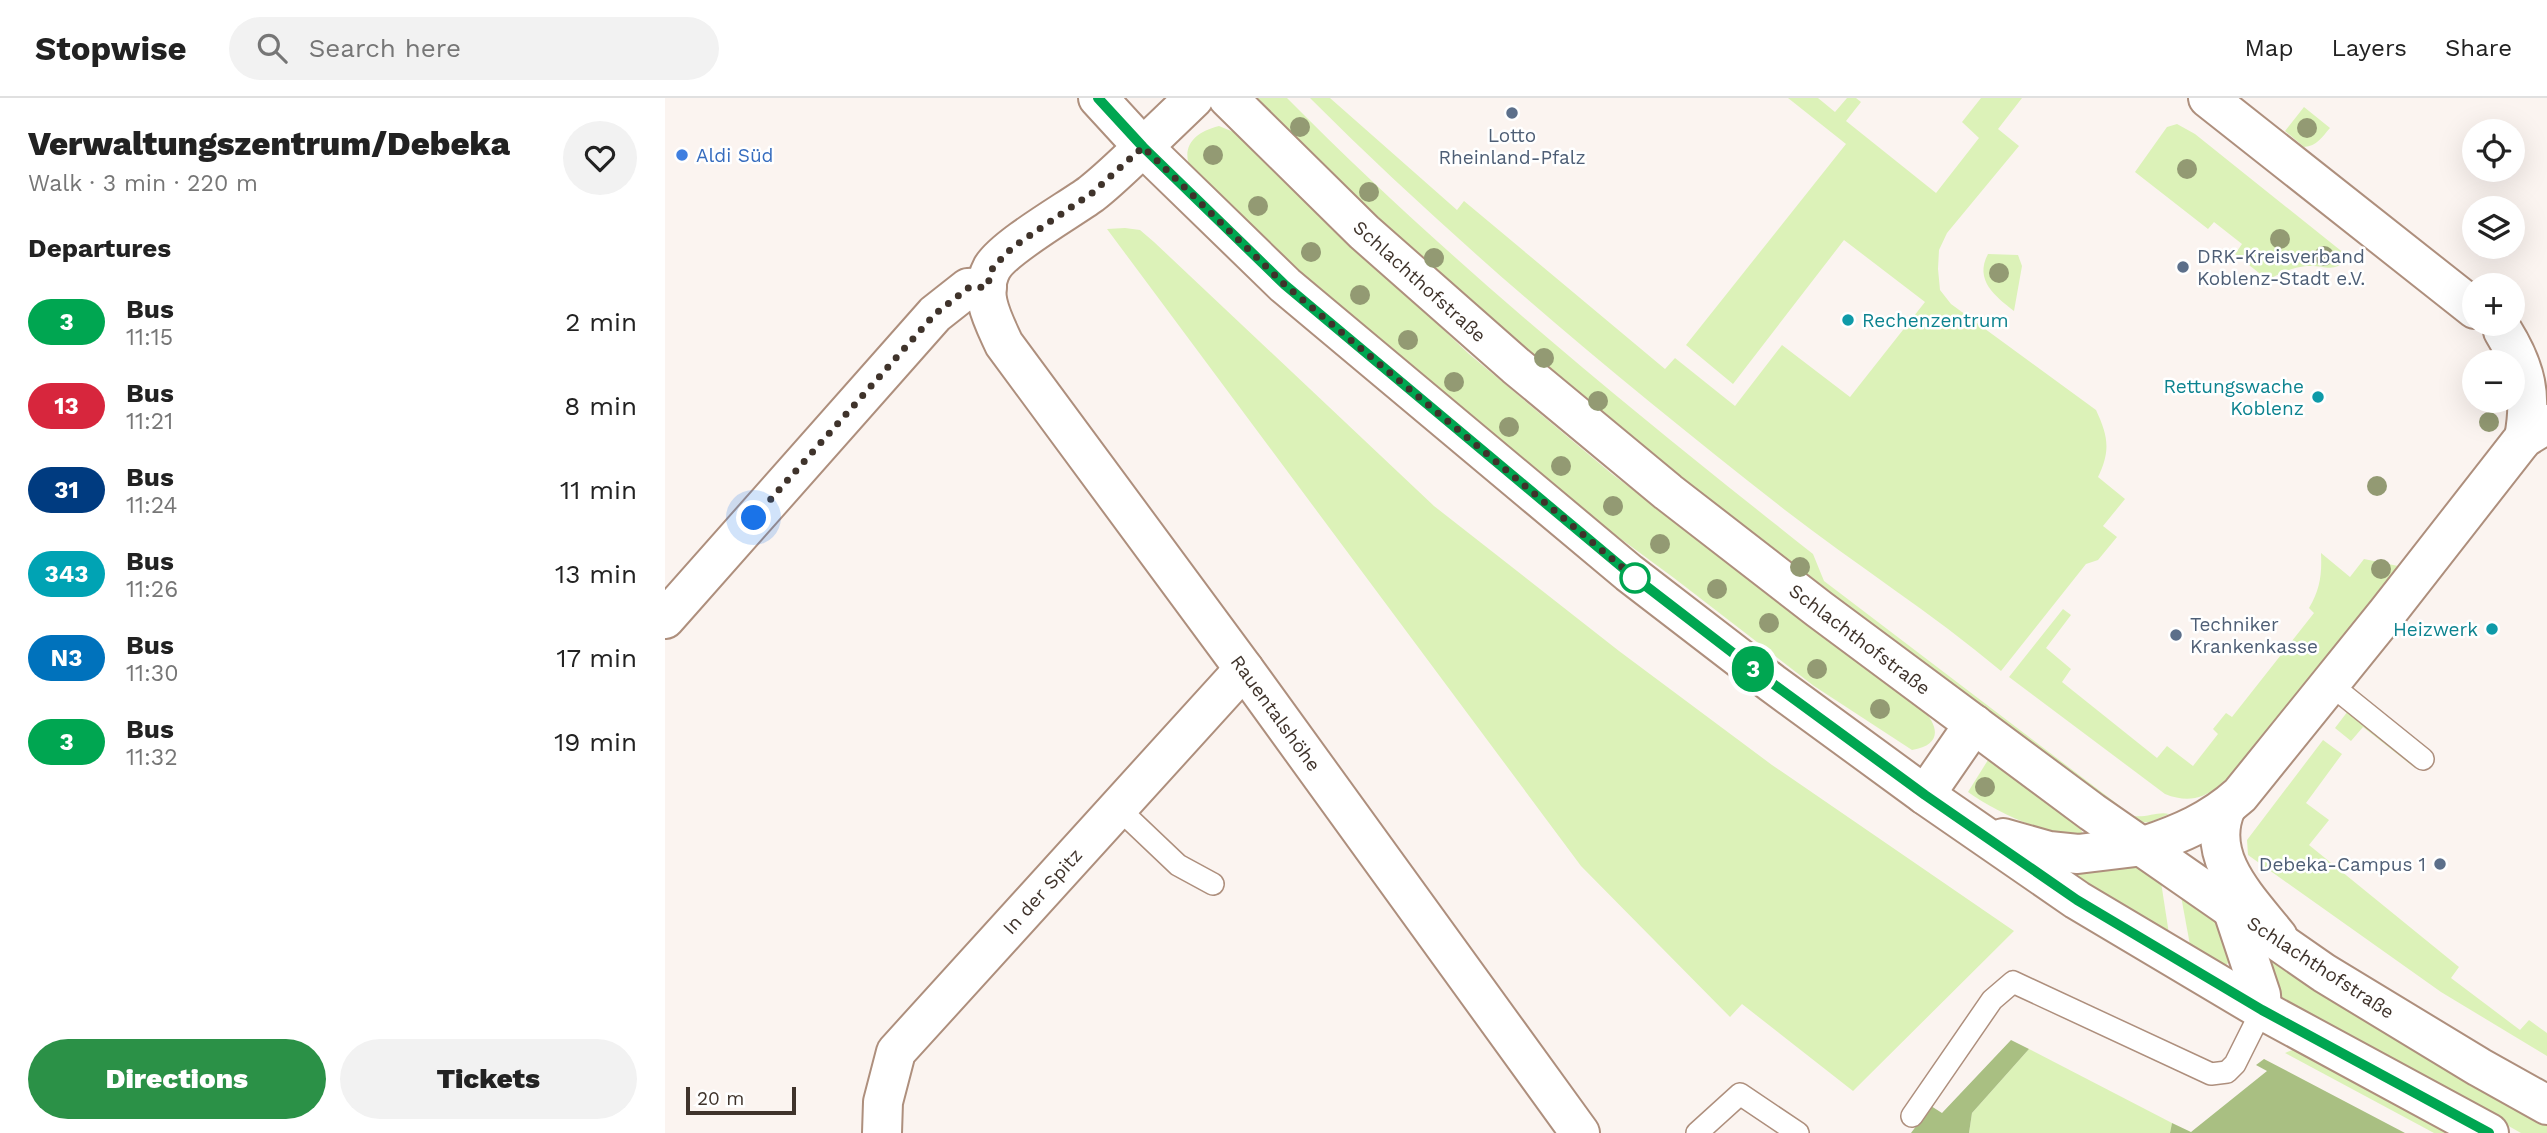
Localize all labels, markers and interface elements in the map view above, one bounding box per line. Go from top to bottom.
search box [229,17,719,80]
text: Stopwise [35,29,187,68]
icon: search [253,29,291,67]
text: Search here [309,33,461,63]
text: Map [2245,34,2293,62]
text: Layers [2331,34,2407,62]
text: Share [2445,34,2512,62]
marker: Lotto Rheinland-Pfalz [1504,105,1520,121]
map controls [2462,119,2525,413]
button: locate [2462,119,2525,182]
button: heart [563,121,637,195]
text: Verwaltungszentrum/Debeka [28,124,510,163]
place label: Lotto Rheinland-Pfalz [1438,124,1586,169]
place label: Aldi Süd [696,144,774,167]
marker: Aldi Süd [674,147,690,163]
text: Walk · 3 min · 220 m [28,170,258,197]
button: layers [2462,196,2525,259]
street label: Schlachthofstraße [1349,216,1491,347]
text: Departures [28,233,171,263]
place label: DRK-Kreisverband Koblenz-Stadt e.V. [2197,245,2365,290]
marker: DRK-Kreisverband Koblenz-Stadt e.V. [2175,259,2191,275]
button: + [2462,273,2525,336]
text: Bus [126,294,174,324]
text: 2 min [565,307,637,337]
text: 3 [59,308,74,336]
place label: Rechenzentrum [1862,309,2009,332]
marker: Rechenzentrum [1840,312,1856,328]
text: 11:15 [126,324,173,351]
button: − [2462,350,2525,413]
place label: Rettungswache Koblenz [2163,375,2304,420]
text: Bus [126,378,174,408]
marker: Rettungswache Koblenz [2310,389,2326,405]
text: 8 min [564,391,637,421]
text: 13 [54,392,79,420]
text: 11:21 [126,408,173,435]
text: Bus [126,462,174,492]
text: 11 min [560,475,637,505]
text: 31 [54,476,79,504]
text: 11:24 [126,492,178,519]
your location [736,500,771,535]
text: Bus [126,546,174,576]
text: 13 min [555,559,637,589]
text: 343 [45,560,88,588]
unlabelled marker [1620,563,1650,593]
text: 11:26 [126,576,178,603]
street label: Schlachthofstraße [1785,579,1935,700]
place label: Techniker Krankenkasse [2190,613,2318,658]
place label: Heizwerk [2393,618,2478,641]
marker: Heizwerk [2484,621,2500,637]
marker: Techniker Krankenkasse [2168,627,2184,643]
text: Bus [126,630,174,660]
text: 17 min [556,643,637,673]
text: N3 [50,644,83,672]
line badge: 3 [1730,646,1776,692]
street label: Rauentalshöhe [1226,651,1325,776]
text: 3 [1746,655,1760,683]
text: 11:30 [126,660,178,687]
text: Bus [126,714,174,744]
text: 19 min [554,727,637,757]
text: 3 [59,728,74,756]
text: 11:32 [126,744,178,771]
street label: In der Spitz [998,844,1087,939]
place label: Debeka-Campus 1 [2259,853,2426,876]
marker: Debeka-Campus 1 [2432,856,2448,872]
street label: Schlachthofstraße [2243,911,2399,1024]
button: Directions [28,1039,326,1119]
button: Tickets [340,1039,637,1119]
scale bar [686,1084,796,1116]
text: 20 m [697,1087,744,1110]

